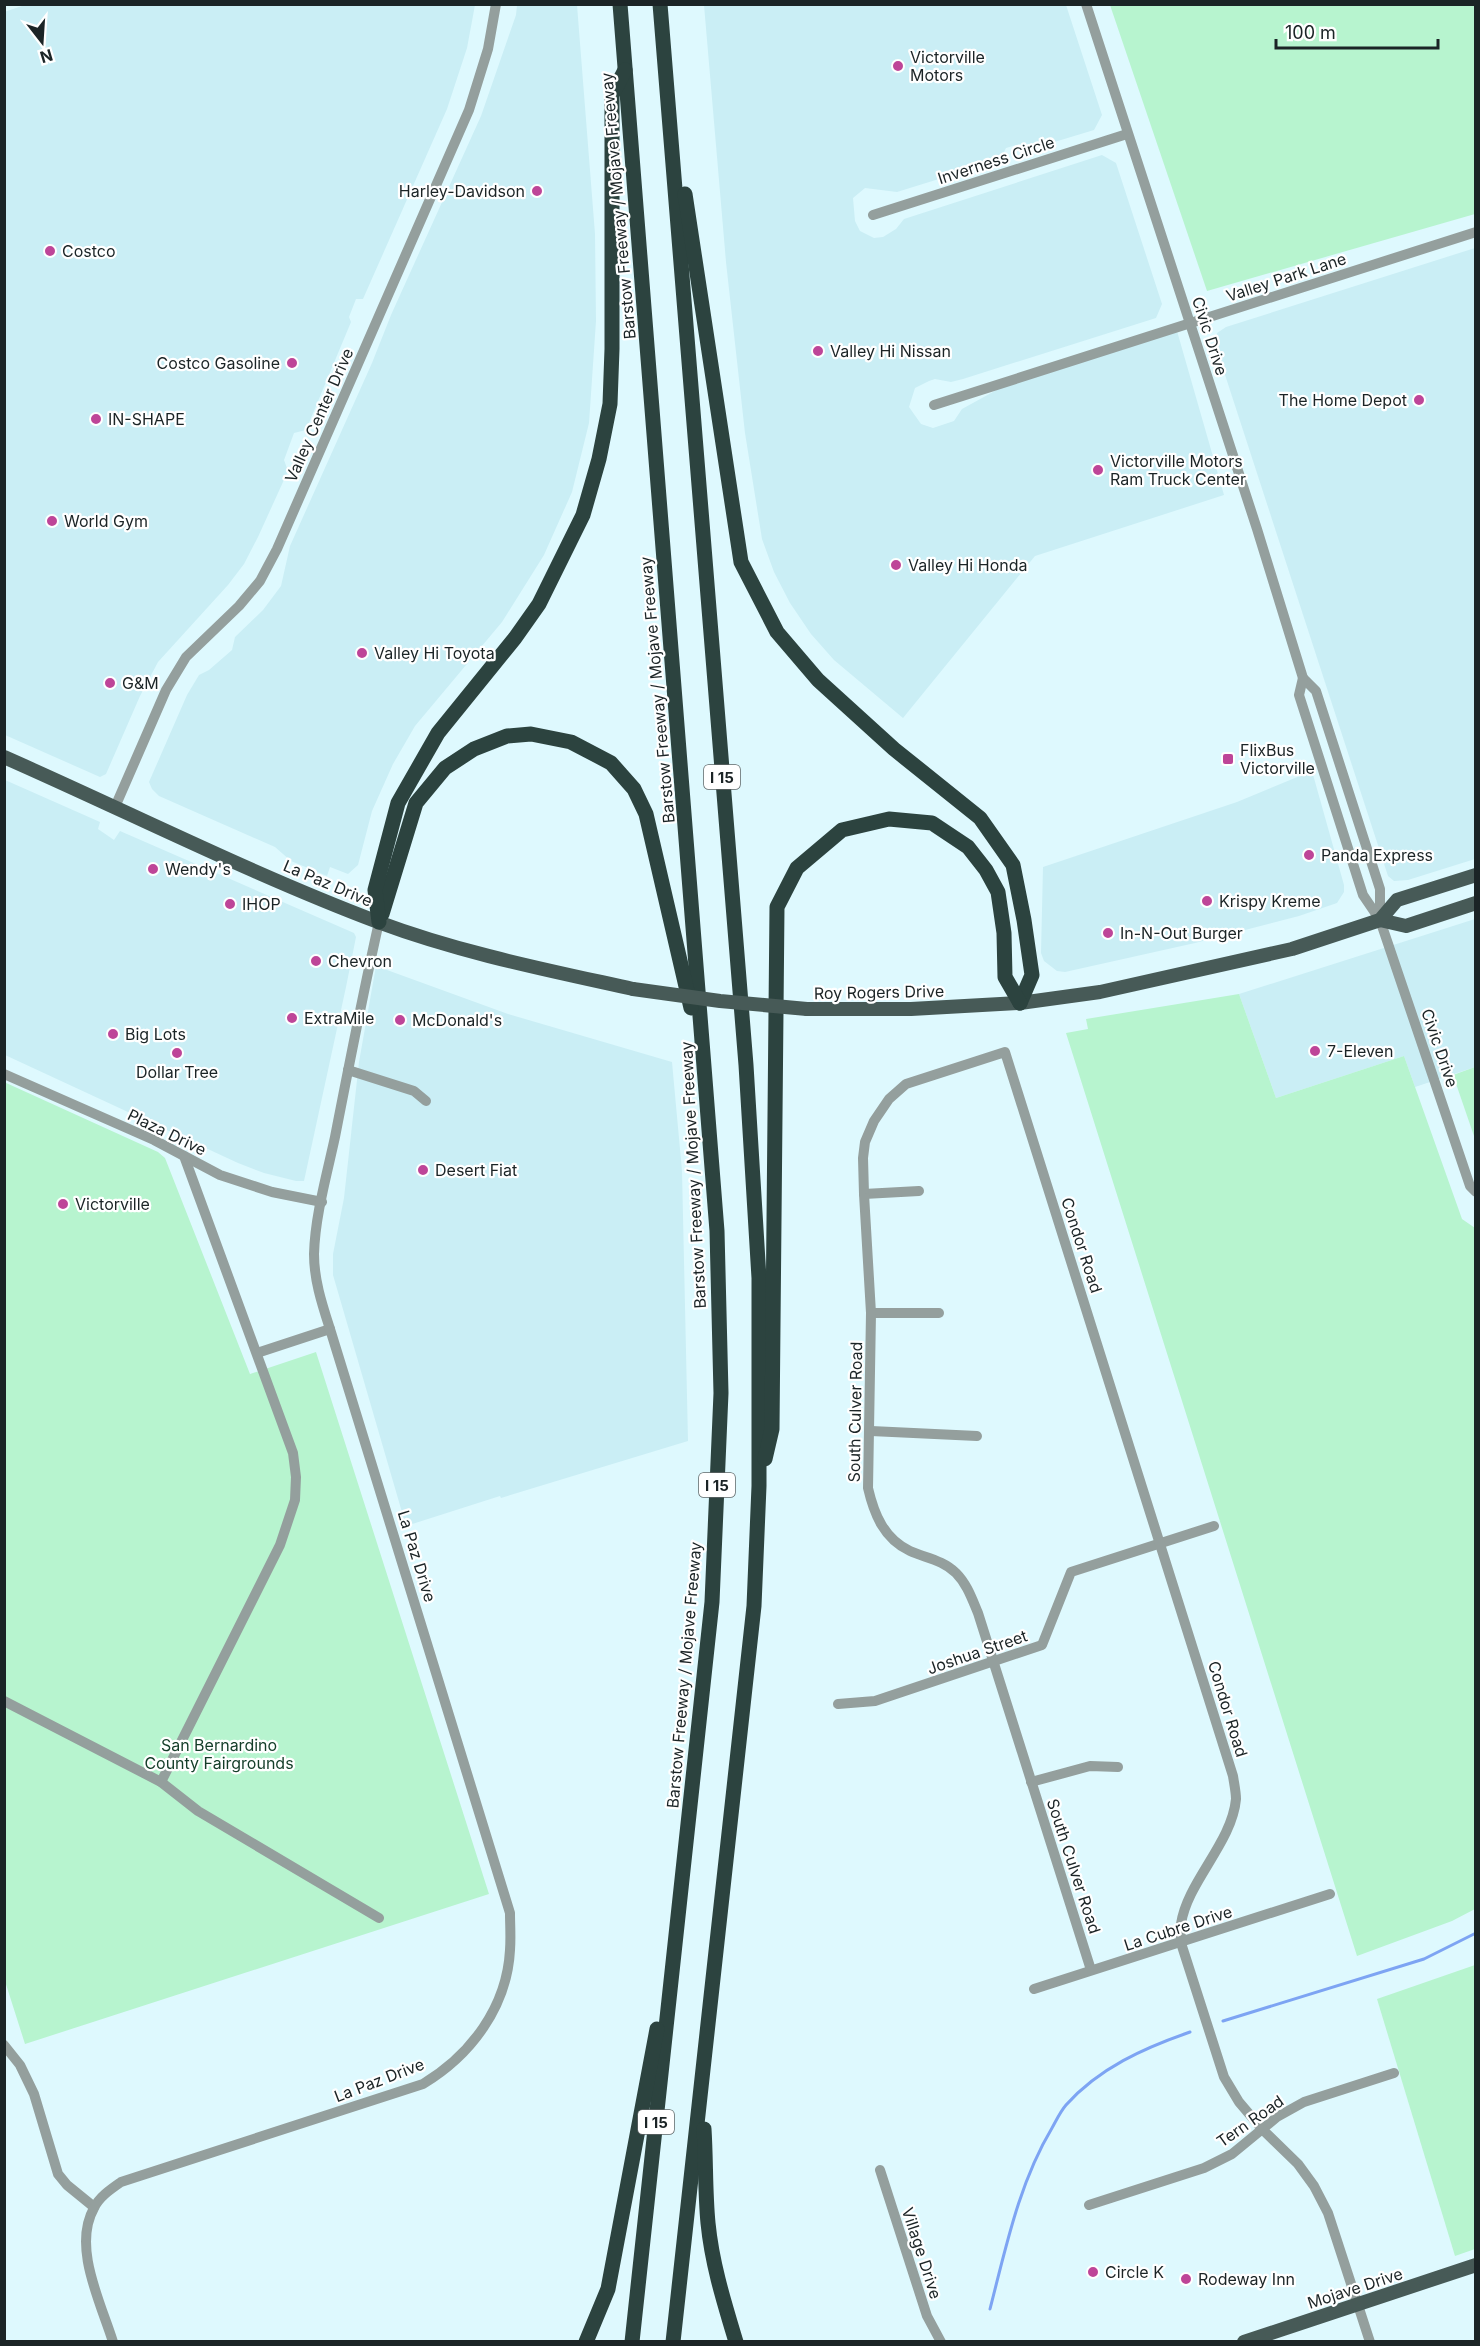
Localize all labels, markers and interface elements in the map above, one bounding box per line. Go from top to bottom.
north arrow [12,12,72,72]
scale bar [1276,12,1438,50]
text: 100 m [1285,22,1336,43]
text: N [38,45,55,68]
place label: Victorville Motors [910,47,985,85]
marker: Victorville Motors [891,59,905,73]
street label: Barstow Freeway / Mojave Freeway [596,72,640,340]
street label: Inverness Circle [935,132,1057,188]
place label: Harley-Davidson [399,181,525,201]
marker: Harley-Davidson [530,184,544,198]
place label: Costco [62,241,116,261]
marker: Costco [43,244,57,258]
street label: Valley Park Lane [1223,248,1349,306]
street label: Civic Drive [1188,294,1232,378]
place label: Valley Hi Nissan [830,341,951,361]
marker: Valley Hi Nissan [811,344,825,358]
street label: Valley Center Drive [280,345,358,485]
place label: Costco Gasoline [156,353,280,373]
marker: Costco Gasoline [285,356,299,370]
place label: The Home Depot [1279,390,1407,410]
marker: The Home Depot [1412,393,1426,407]
place label: IN-SHAPE [108,409,185,429]
marker: IN-SHAPE [89,412,103,426]
place label: Victorville Motors Ram Truck Center [1110,451,1246,489]
marker: Victorville Motors Ram Truck Center [1091,463,1105,477]
place label: World Gym [64,511,148,531]
marker: World Gym [45,514,59,528]
place label: Valley Hi Honda [908,555,1027,575]
street label: Barstow Freeway / Mojave Freeway [635,556,679,824]
marker: Valley Hi Honda [889,558,903,572]
place label: Valley Hi Toyota [374,643,495,663]
marker: Valley Hi Toyota [355,646,369,660]
place label: G&M [122,673,159,693]
marker: G&M [103,676,117,690]
place label: FlixBus Victorville [1240,740,1315,778]
marker: FlixBus Victorville [1221,752,1235,766]
road number: I 15 [704,765,740,789]
place label: Panda Express [1321,845,1433,865]
marker: Panda Express [1302,848,1316,862]
street label: La Paz Drive [280,855,376,911]
place label: Wendy's [165,859,231,879]
marker: Wendy's [146,862,160,876]
place label: Krispy Kreme [1219,891,1321,911]
place label: IHOP [242,894,281,914]
marker: Krispy Kreme [1200,894,1214,908]
marker: IHOP [223,897,237,911]
place label: In-N-Out Burger [1120,923,1243,943]
marker: In-N-Out Burger [1101,926,1115,940]
place label: Chevron [328,951,392,971]
marker: Chevron [309,954,323,968]
street label: Roy Rogers Drive [814,981,944,1003]
street label: Civic Drive [1417,1006,1463,1090]
place label: ExtraMile [304,1008,374,1028]
place label: McDonald's [412,1010,502,1030]
marker: ExtraMile [285,1011,299,1025]
marker: McDonald's [393,1013,407,1027]
place label: Big Lots [125,1024,186,1044]
marker: Big Lots [106,1027,120,1041]
street label: Barstow Freeway / Mojave Freeway [676,1041,710,1309]
place label: 7-Eleven [1327,1041,1393,1061]
marker: 7-Eleven [1308,1044,1322,1058]
marker: Dollar Tree [170,1046,184,1060]
place label: Dollar Tree [136,1062,218,1082]
street label: Plaza Drive [124,1104,210,1160]
place label: Desert Fiat [435,1160,517,1180]
marker: Desert Fiat [416,1163,430,1177]
place label: Victorville [75,1194,150,1214]
street label: Condor Road [1057,1195,1107,1295]
marker: Victorville [56,1197,70,1211]
street label: South Culver Road [844,1341,866,1483]
road number: I 15 [699,1473,735,1497]
street label: La Paz Drive [394,1508,440,1604]
street label: Barstow Freeway / Mojave Freeway [662,1541,706,1809]
street label: Joshua Street [924,1625,1030,1679]
street label: Condor Road [1204,1659,1252,1759]
park label: San Bernardino County Fairgrounds [144,1735,294,1773]
street label: South Culver Road [1043,1796,1105,1936]
street label: La Cubre Drive [1121,1901,1235,1955]
street label: La Paz Drive [331,2054,427,2106]
street label: Tern Road [1213,2091,1287,2151]
road number: I 15 [638,2110,674,2134]
street label: Village Drive [898,2205,946,2301]
place label: Circle K [1105,2262,1164,2282]
street label: Mojave Drive [1305,2263,1405,2313]
marker: Circle K [1086,2265,1100,2279]
place label: Rodeway Inn [1198,2269,1295,2289]
marker: Rodeway Inn [1179,2272,1193,2286]

